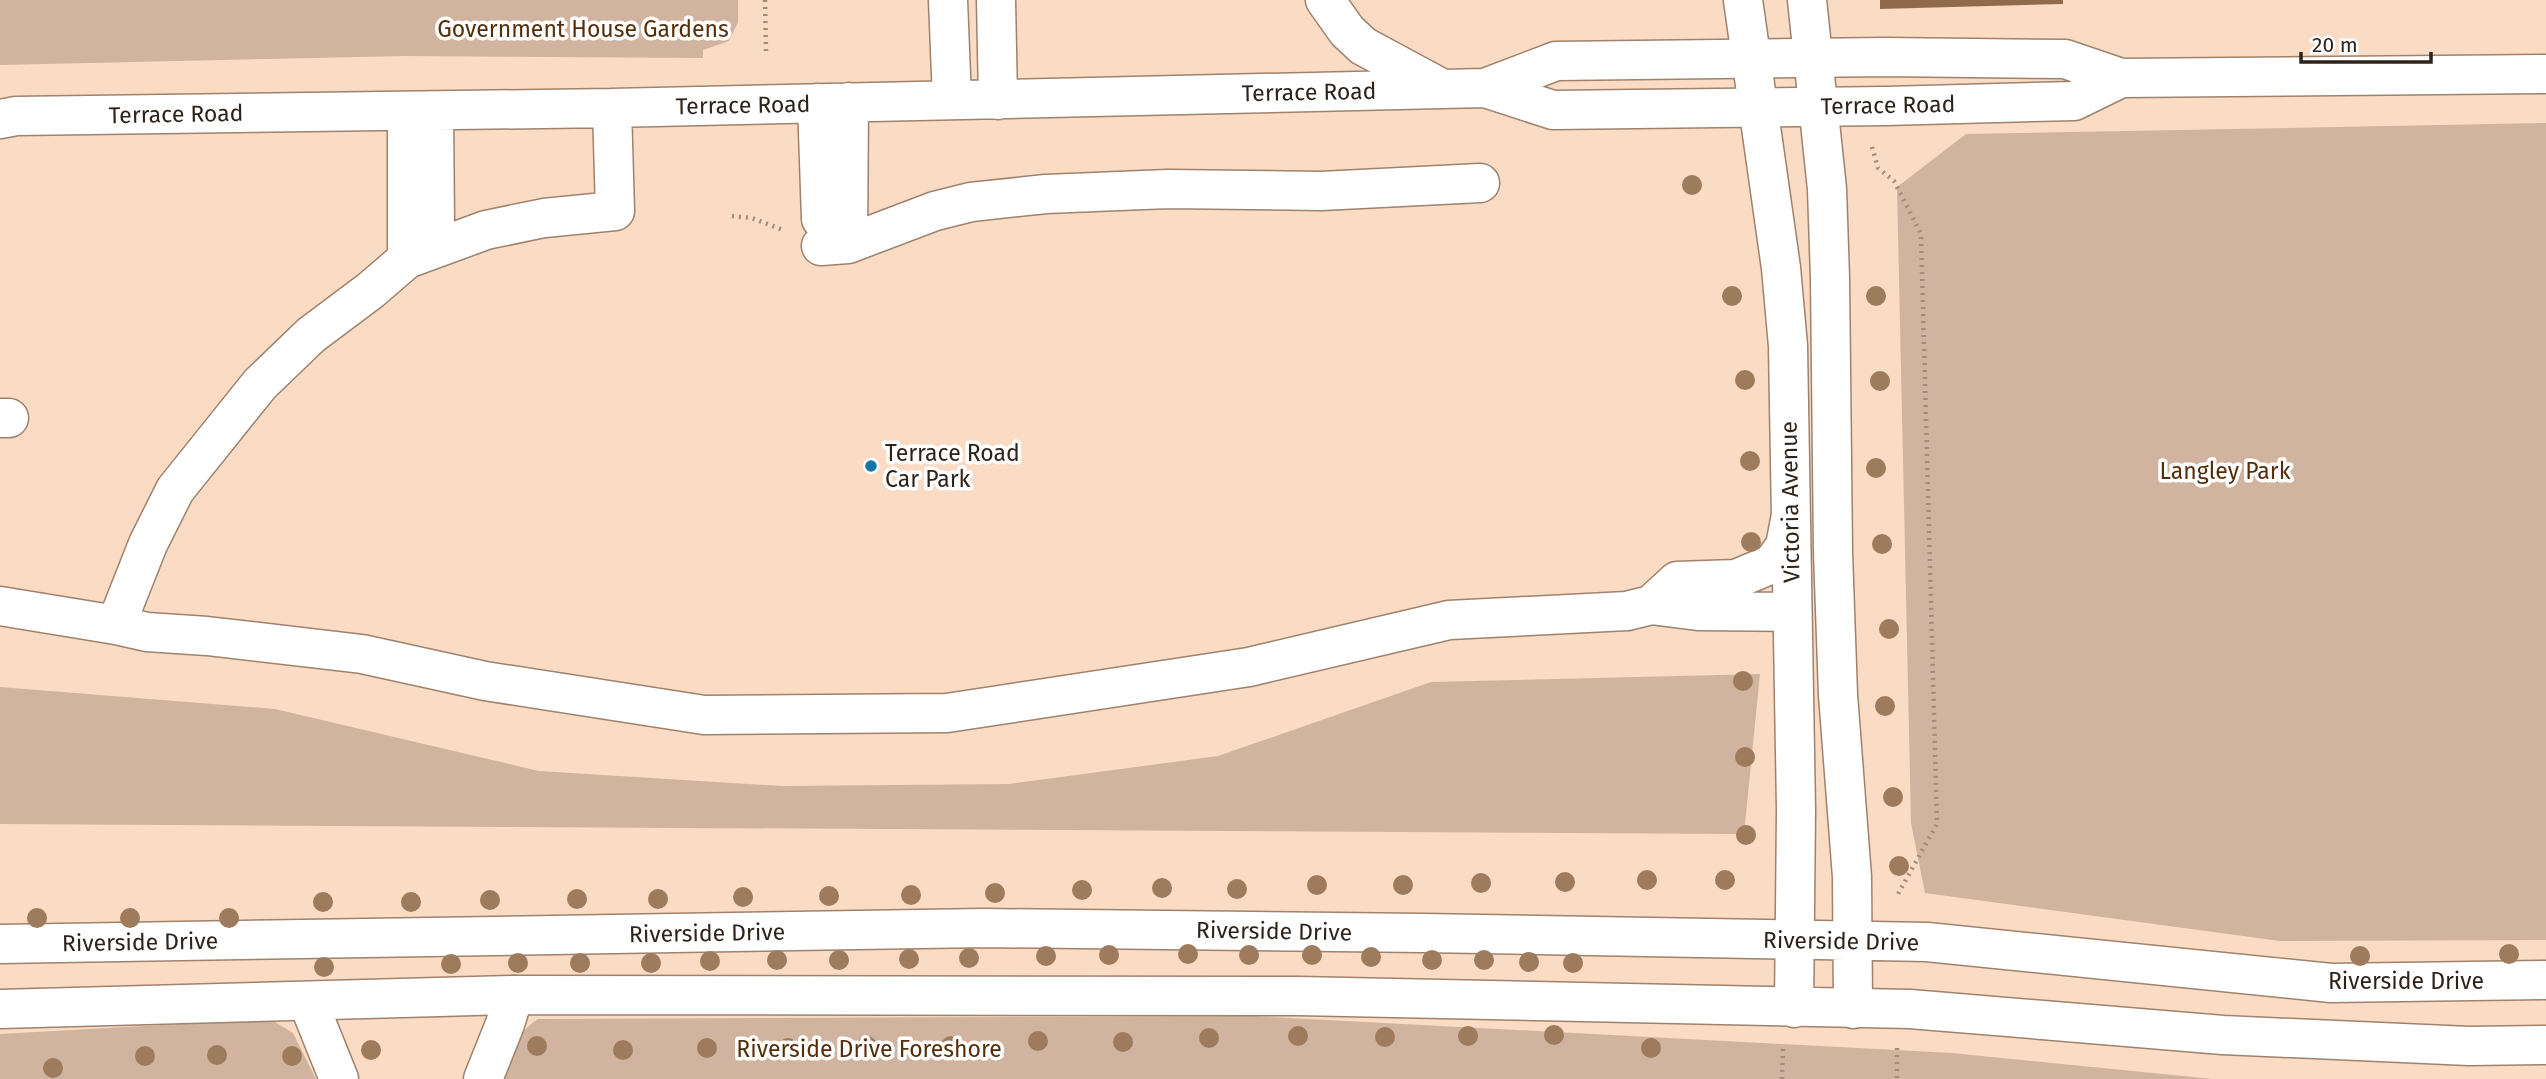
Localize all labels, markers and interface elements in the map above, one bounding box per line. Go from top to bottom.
park label: Government House Gardens [437,15,729,43]
scale bar [2301,21,2430,65]
text: 20 m [2312,32,2358,58]
street label: Terrace Road [1241,77,1377,107]
street label: Terrace Road [675,90,811,120]
street label: Terrace Road [1820,90,1956,120]
street label: Terrace Road [108,99,244,129]
street label: Victoria Avenue [1775,421,1805,583]
place label: Terrace Road Car Park [885,439,1020,493]
park label: Langley Park [2160,457,2291,485]
marker: Terrace Road Car Park [863,458,879,474]
street label: Riverside Drive [1196,916,1352,946]
street label: Riverside Drive [629,918,785,948]
street label: Riverside Drive [1763,926,1919,956]
street label: Riverside Drive [62,927,218,957]
street label: Riverside Drive [2328,967,2484,995]
park label: Riverside Drive Foreshore [736,1035,1002,1063]

